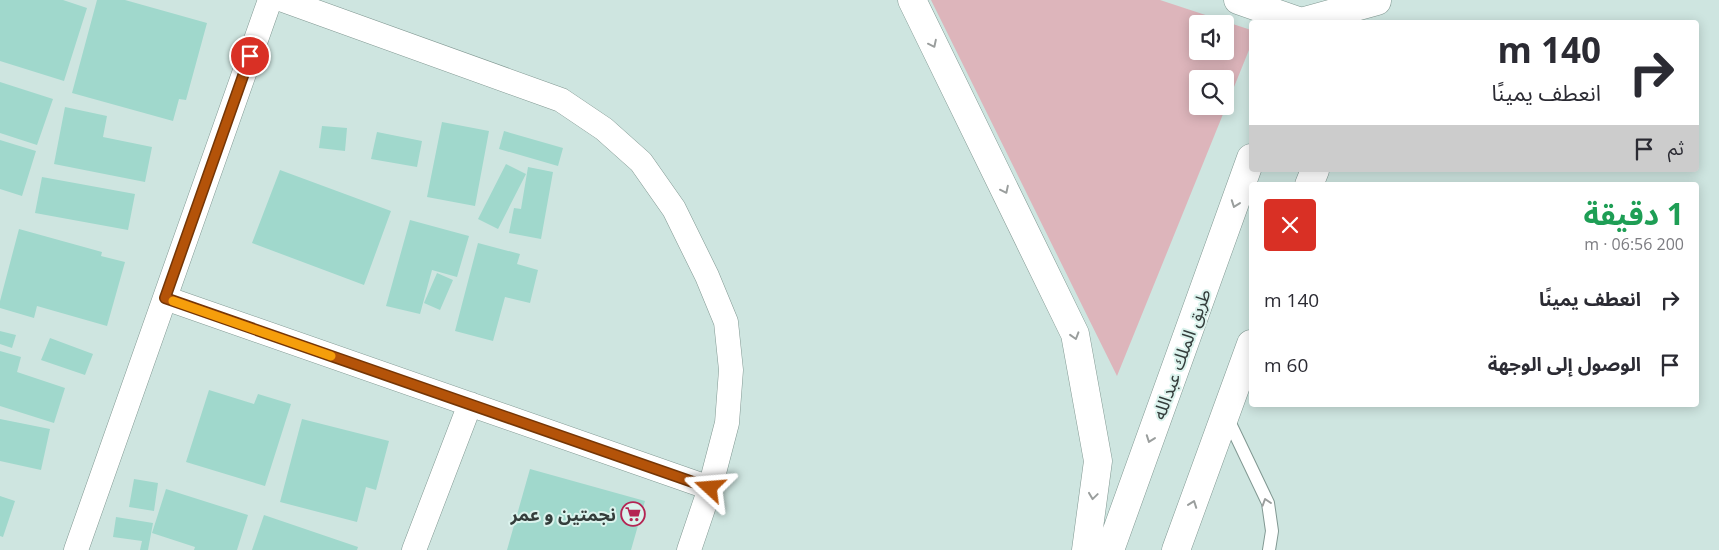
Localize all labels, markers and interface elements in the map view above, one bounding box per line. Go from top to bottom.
map controls [1189,15,1234,115]
button: sound [1189,15,1234,60]
text: 140 m [1497,26,1601,73]
pin [229,35,271,77]
one-way arrow [927,39,937,48]
icon: right [1619,40,1684,105]
icon: arrive [236,42,264,70]
button: search [1189,70,1234,115]
text: انعطف يمينًا [1491,77,1601,107]
icon: arrive [1630,135,1658,163]
text: ثم [1668,135,1684,161]
one-way arrow [998,185,1009,194]
text: 1 دقيقة [1584,193,1684,234]
one-way arrow [1231,199,1241,208]
button: close [1264,199,1316,251]
text: 200 m · 06:56 [1584,233,1684,255]
street label: طريق الملك عبدالله [1146,285,1216,423]
text: انعطف يمينًا [1539,286,1641,312]
icon: right [1656,286,1684,314]
text: 140 m [1264,287,1319,313]
one-way arrow [1069,331,1079,340]
text: الوصول إلى الوجهة [1488,351,1641,377]
icon: arrive [1656,351,1684,379]
text: 60 m [1264,352,1308,378]
one-way arrow [1146,434,1156,443]
position arrow [683,461,735,513]
one-way arrow [1088,492,1099,500]
one-way arrow [1262,498,1272,507]
one-way arrow [1187,500,1197,509]
supermarket icon: نجمتين و عمر [620,501,646,527]
place label: نجمتين و عمر [509,502,616,526]

